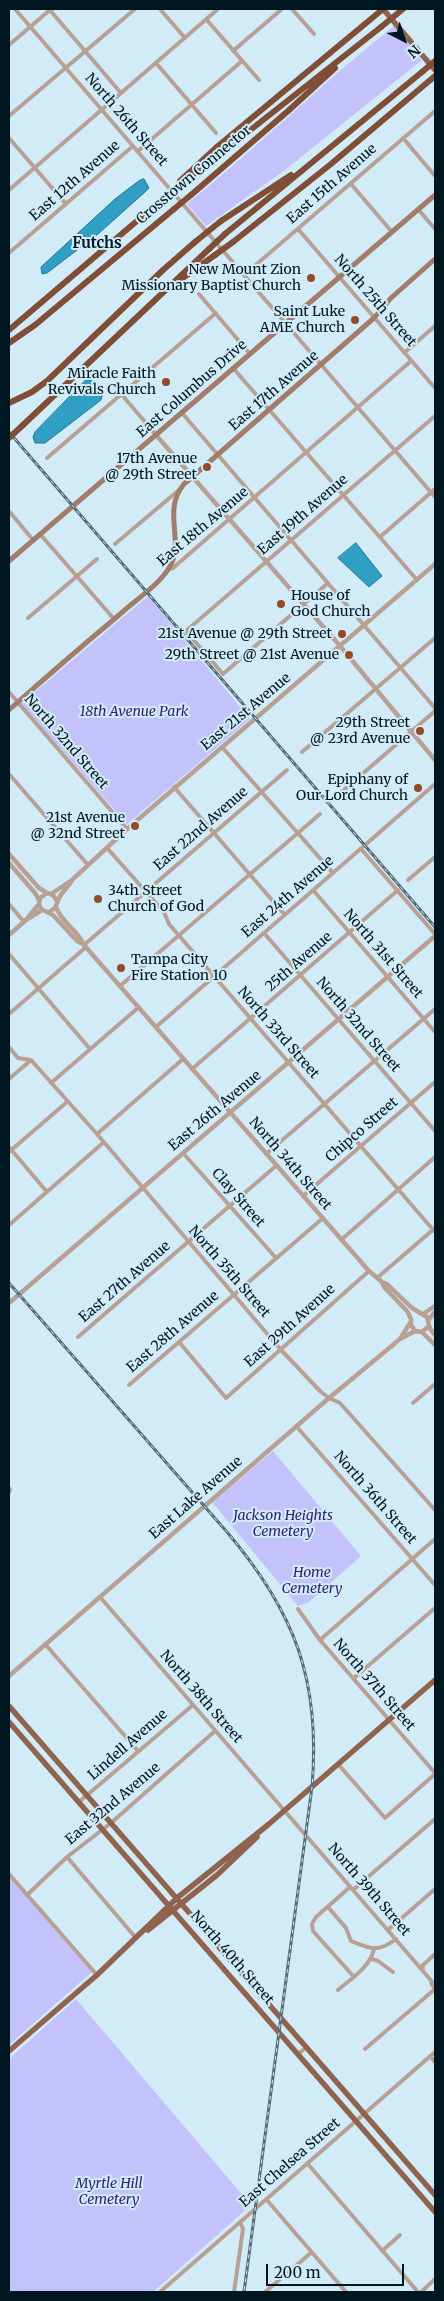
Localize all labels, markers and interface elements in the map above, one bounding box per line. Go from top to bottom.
north arrow [379,15,429,65]
text: N [404,41,424,62]
street label: North 26th Street [81,70,171,170]
street label: Crosstown Connector [133,122,255,228]
street label: East 12th Avenue [26,137,124,225]
street label: East 15th Avenue [284,141,380,227]
district label: Futchs [72,235,122,253]
street label: North 25th Street [330,251,420,351]
place label: New Mount Zion Missionary Baptist Church [121,262,301,294]
marker: New Mount Zion Missionary Baptist Church [305,272,317,284]
place label: Saint Luke AME Church [260,304,345,336]
marker: Saint Luke AME Church [349,314,361,326]
street label: East Columbus Drive [134,337,250,441]
street label: East 17th Avenue [226,348,322,434]
place label: Miracle Faith Revivals Church [48,366,156,398]
marker: Miracle Faith Revivals Church [160,376,172,388]
place label: 17th Avenue @ 29th Street [105,451,197,484]
marker: 17th Avenue @ 29th Street [201,461,213,473]
street label: East 19th Avenue [255,471,351,559]
street label: East 18th Avenue [154,484,252,570]
place label: House of God Church [291,588,371,620]
marker: House of God Church [275,598,287,610]
place label: 21st Avenue @ 29th Street [158,626,332,642]
marker: 21st Avenue @ 29th Street [336,628,348,640]
place label: 29th Street @ 21st Avenue [165,647,339,663]
marker: 29th Street @ 21st Avenue [343,649,355,661]
street label: East 21st Avenue [198,670,294,754]
street label: North 32nd Street [20,691,112,793]
park label: 18th Avenue Park [80,704,188,720]
place label: 29th Street @ 23rd Avenue [310,715,410,748]
marker: 29th Street @ 23rd Avenue [414,725,426,737]
place label: Epiphany of Our Lord Church [296,772,408,804]
marker: Epiphany of Our Lord Church [412,782,424,794]
street label: East 22nd Avenue [151,784,251,874]
place label: 21st Avenue @ 32nd Street [30,810,125,842]
marker: 21st Avenue @ 32nd Street [129,820,141,832]
street label: East 24th Avenue [239,853,337,941]
place label: 34th Street Church of God [108,883,204,916]
marker: 34th Street Church of God [92,893,104,905]
street label: North 31st Street [340,906,426,1002]
street label: 25th Avenue [262,929,336,995]
place label: Tampa City Fire Station 10 [131,952,227,984]
marker: Tampa City Fire Station 10 [115,962,127,974]
street label: North 32nd Street [312,974,404,1076]
street label: North 33rd Street [234,984,322,1082]
street label: East 26th Avenue [165,1067,265,1155]
street label: Chipco Street [322,1094,402,1166]
street label: North 34th Street [245,1114,335,1214]
street label: Clay Street [208,1165,268,1231]
street label: North 35th Street [185,1223,273,1321]
street label: East 27th Avenue [76,1238,174,1326]
street label: East 29th Avenue [241,1281,339,1371]
street label: East 28th Avenue [124,1288,222,1376]
street label: North 36th Street [330,1448,420,1548]
street label: East Lake Avenue [146,1453,246,1543]
park label: Jackson Heights Cemetery [233,1508,333,1540]
park label: Home Cemetery [281,1565,343,1598]
street label: North 37th Street [329,1636,419,1734]
street label: North 38th Street [156,1647,246,1747]
street label: Lindell Avenue [85,1706,171,1784]
street label: East 32nd Avenue [62,1759,164,1849]
street label: North 39th Street [324,1840,414,1940]
street label: North 40th Street [187,1908,277,2008]
street label: East Chelsea Street [236,2115,344,2211]
park label: Myrtle Hill Cemetery [75,2176,143,2208]
scale bar [269,2254,406,2286]
text: 200 m [274,2263,321,2282]

